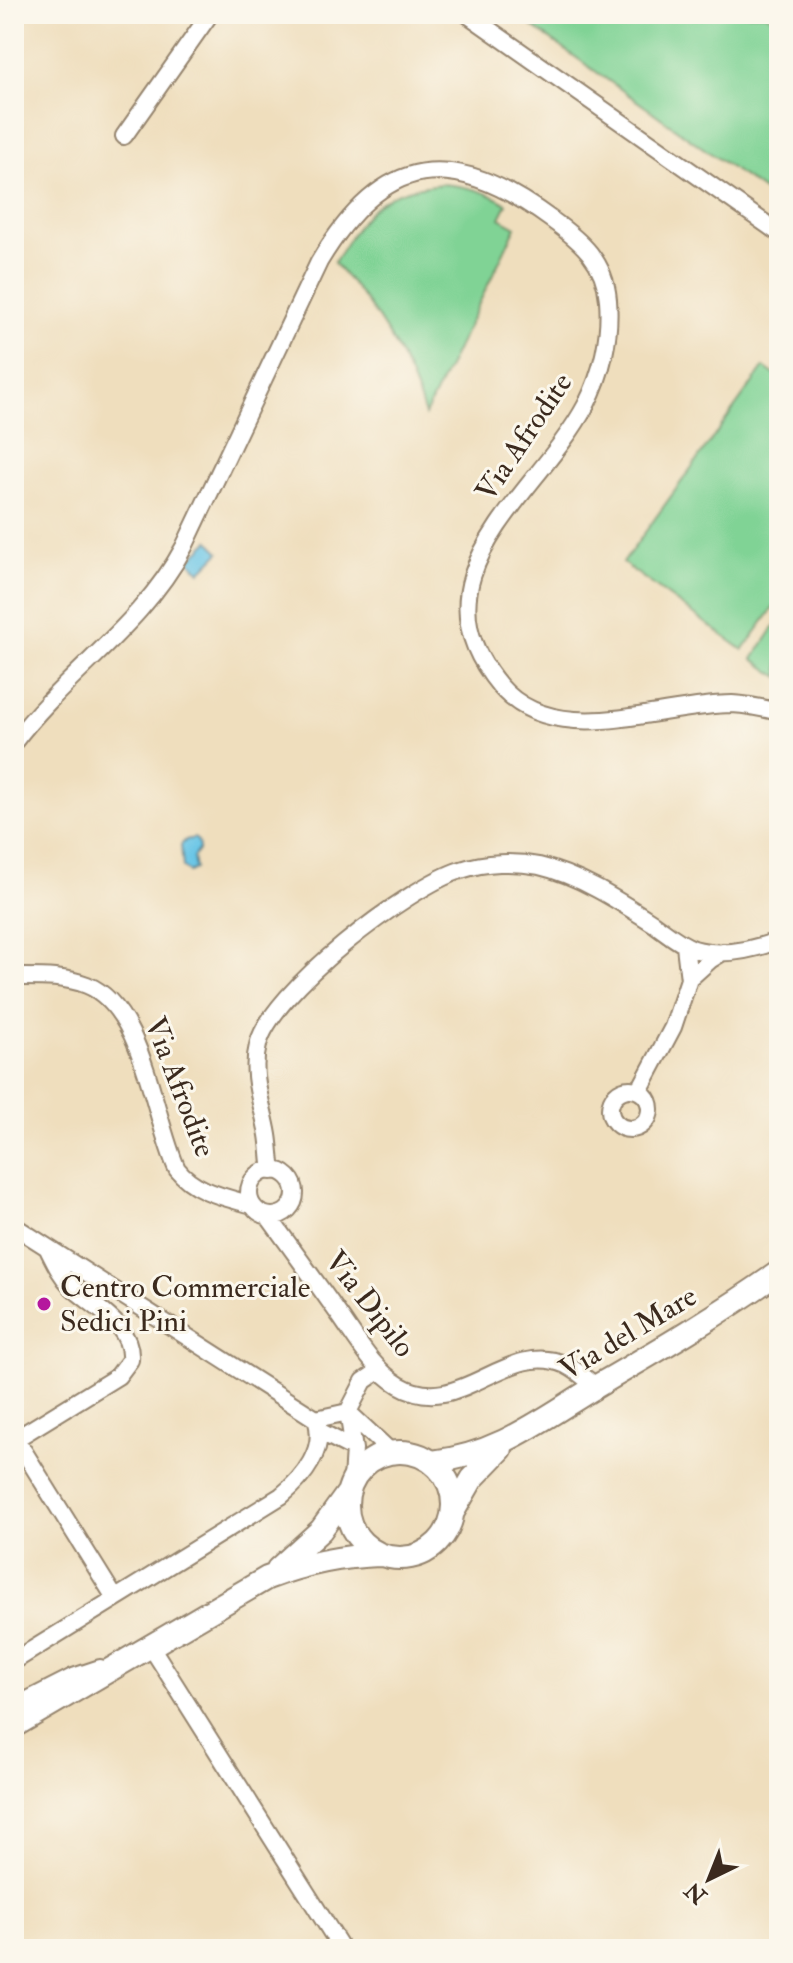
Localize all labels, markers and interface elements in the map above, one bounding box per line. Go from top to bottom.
street label: Via Afrodite [468,366,580,508]
street label: Via Afrodite [136,1012,224,1162]
street label: Via Dipilo [317,1243,423,1365]
place label: Centro Commerciale Sedici Pini [60,1269,310,1340]
street label: Via del Mare [553,1278,703,1388]
marker: Centro Commerciale Sedici Pini [35,1295,53,1313]
north arrow [669,1839,749,1919]
text: N [679,1876,714,1911]

